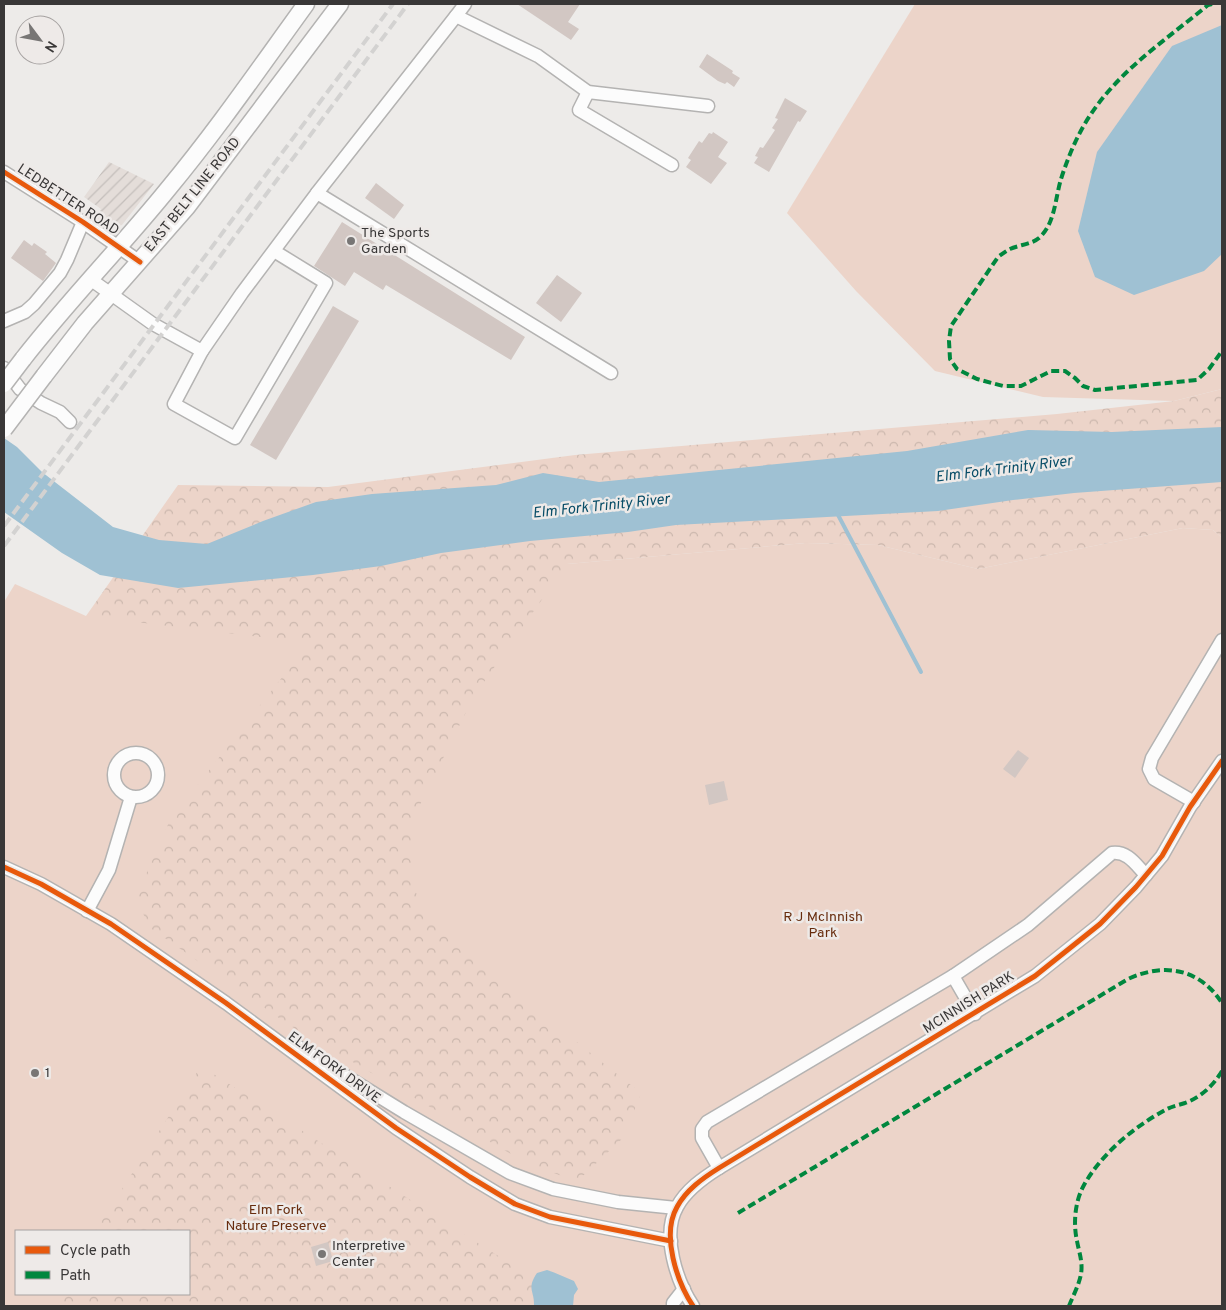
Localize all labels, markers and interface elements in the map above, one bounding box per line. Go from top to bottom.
north arrow [15,15,65,65]
text: N [40,37,60,55]
street label: EAST BELT LINE ROAD [142,134,244,256]
street label: LEDBETTER ROAD [14,161,122,239]
place label: The Sports Garden [361,225,430,258]
marker: The Sports Garden [345,235,357,247]
water label: Elm Fork Trinity River [935,452,1075,488]
water label: Elm Fork Trinity River [532,490,672,524]
park label: R J McInnish Park [783,909,863,942]
street label: MCINNISH PARK [920,968,1018,1038]
street label: ELM FORK DRIVE [284,1029,384,1107]
place label: 1 [45,1065,50,1082]
marker: 1 [29,1067,41,1079]
park label: Elm Fork Nature Preserve [225,1202,327,1235]
legend [15,1230,190,1295]
place label: Interpretive Center [332,1238,405,1271]
text: Cycle path [60,1242,131,1261]
marker: Interpretive Center [316,1248,328,1260]
text: Path [60,1267,91,1286]

